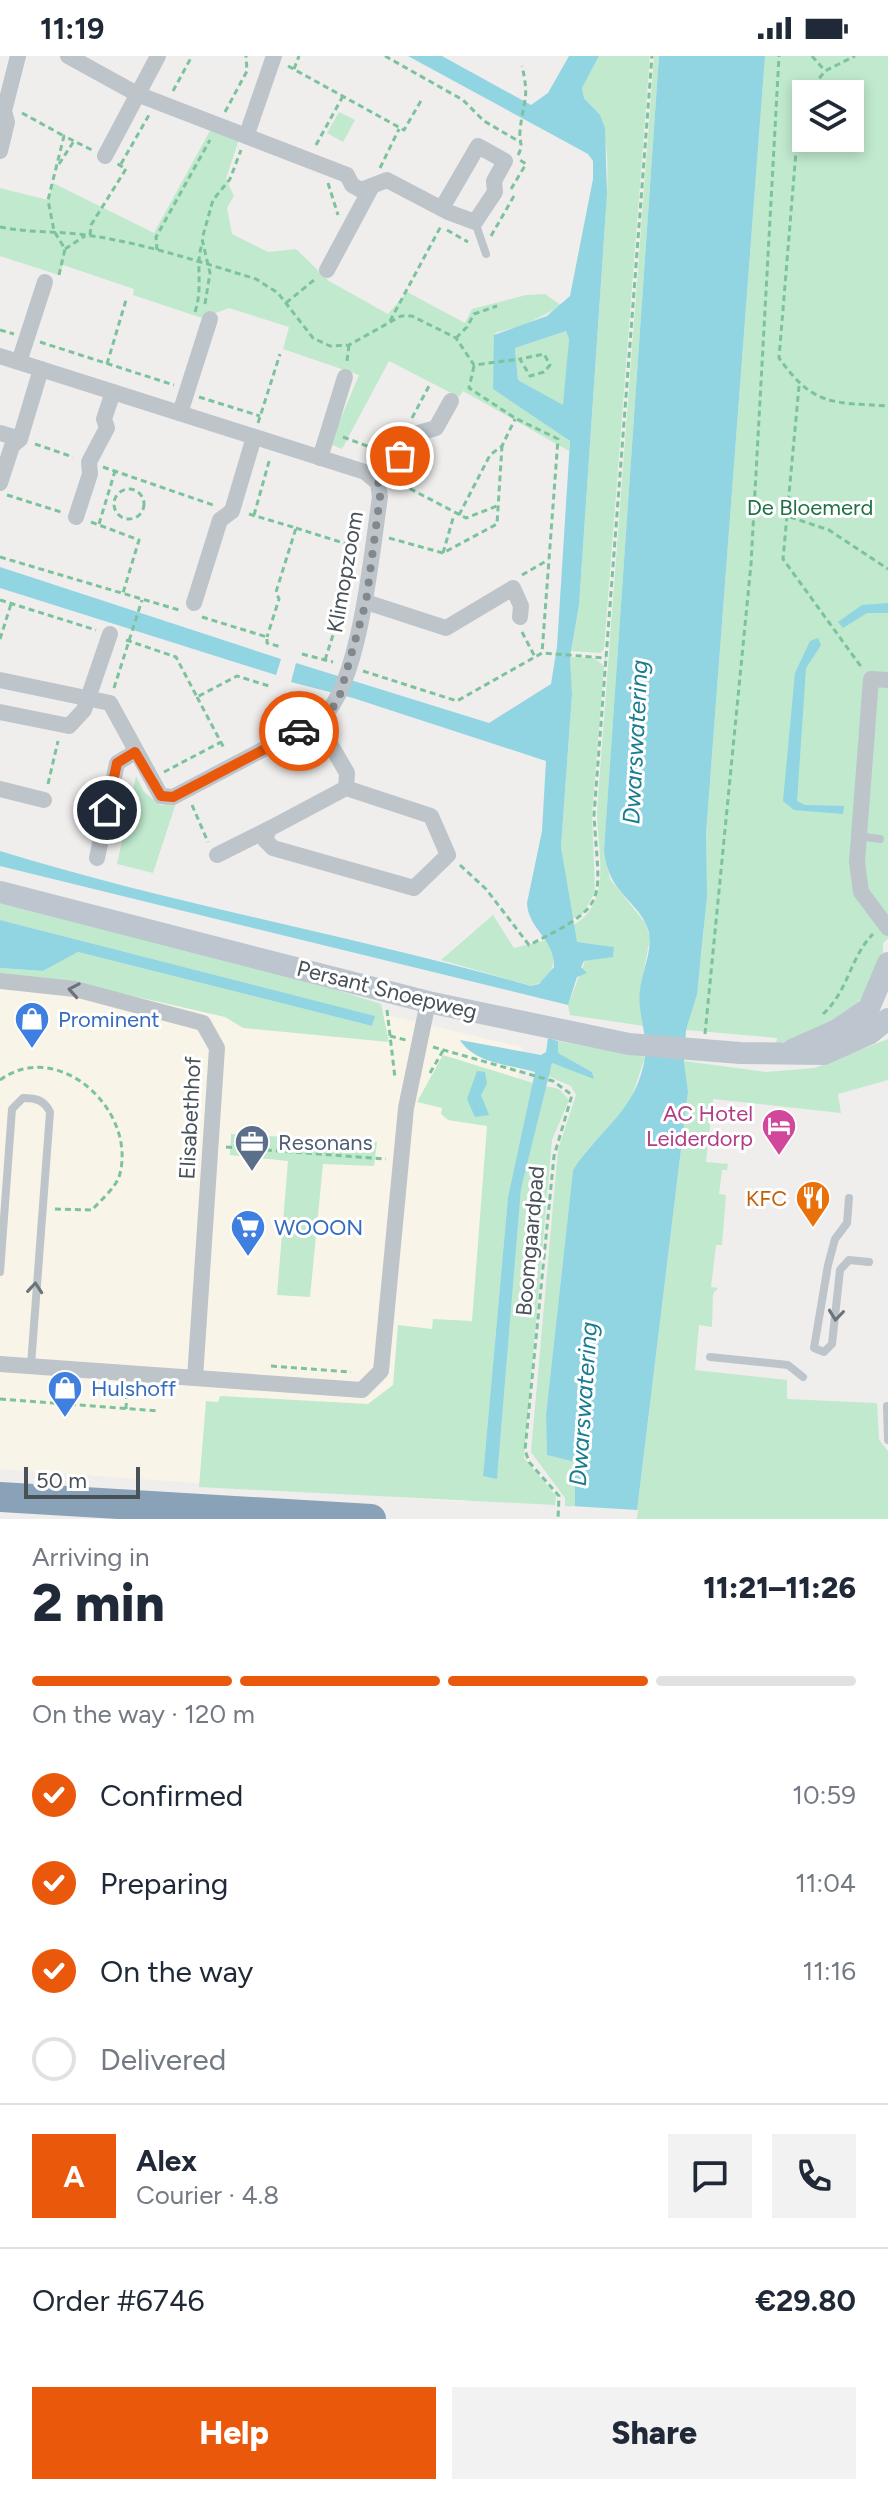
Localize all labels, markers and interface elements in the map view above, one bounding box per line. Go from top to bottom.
text: 11:19 [40,10,104,47]
map controls [792,80,864,152]
button: layers [792,80,864,152]
pin [366,422,434,490]
icon: bag [378,434,422,478]
park label: De Bloemerd [747,494,873,521]
street label: Klimopzoom [321,509,369,635]
water label: Dwarswatering [616,659,654,825]
courier [259,691,339,771]
icon: car [277,709,321,753]
pin [73,776,141,844]
icon: home [85,788,129,832]
street label: Persant Snoepweg [294,955,480,1025]
one-way arrow [67,982,81,999]
shop icon: Prominent [13,1000,51,1050]
place label: Prominent [58,1006,160,1033]
street label: Elisabethhof [173,1055,207,1180]
place label: AC Hotel Leiderdorp [646,1100,753,1152]
hotel icon: AC Hotel Leiderdorp [760,1107,798,1157]
office icon: Resonans [233,1123,271,1173]
place label: Resonans [278,1129,373,1156]
street label: Boomgaardpad [510,1165,550,1317]
restaurant icon: KFC [794,1179,832,1229]
place label: KFC [746,1185,787,1212]
supermarket icon: WOOON [229,1208,267,1258]
place label: WOOON [274,1214,363,1241]
one-way arrow [26,1281,43,1294]
one-way arrow [827,1309,844,1322]
water label: Dwarswatering [563,1321,603,1487]
shop icon: Hulshoff [46,1369,84,1419]
place label: Hulshoff [91,1375,177,1402]
scale bar [24,1463,140,1499]
text: 50 m [36,1467,87,1494]
text: Arriving in [32,1541,150,1573]
text: 11:21–11:26 [703,1569,856,1606]
text: 2 min [32,1572,165,1634]
text: On the way · 120 m [32,1698,255,1730]
icon: check [32,1773,76,1817]
text: Confirmed [100,1777,243,1814]
text: 10:59 [792,1779,856,1811]
icon: check [32,1861,76,1905]
text: Preparing [100,1865,228,1902]
text: 11:04 [795,1867,856,1899]
icon: check [32,1949,76,1993]
text: On the way [100,1953,253,1990]
text: 11:16 [802,1955,856,1987]
text: Delivered [100,2041,226,2078]
button: chat [668,2134,752,2218]
button: phone [772,2134,856,2218]
text: Alex [136,2142,197,2179]
text: A [63,2158,85,2195]
text: Courier · 4.8 [136,2179,279,2211]
text: Order #6746 [32,2282,205,2319]
text: €29.80 [755,2282,856,2319]
button: Help [32,2387,436,2479]
button: Share [452,2387,856,2479]

